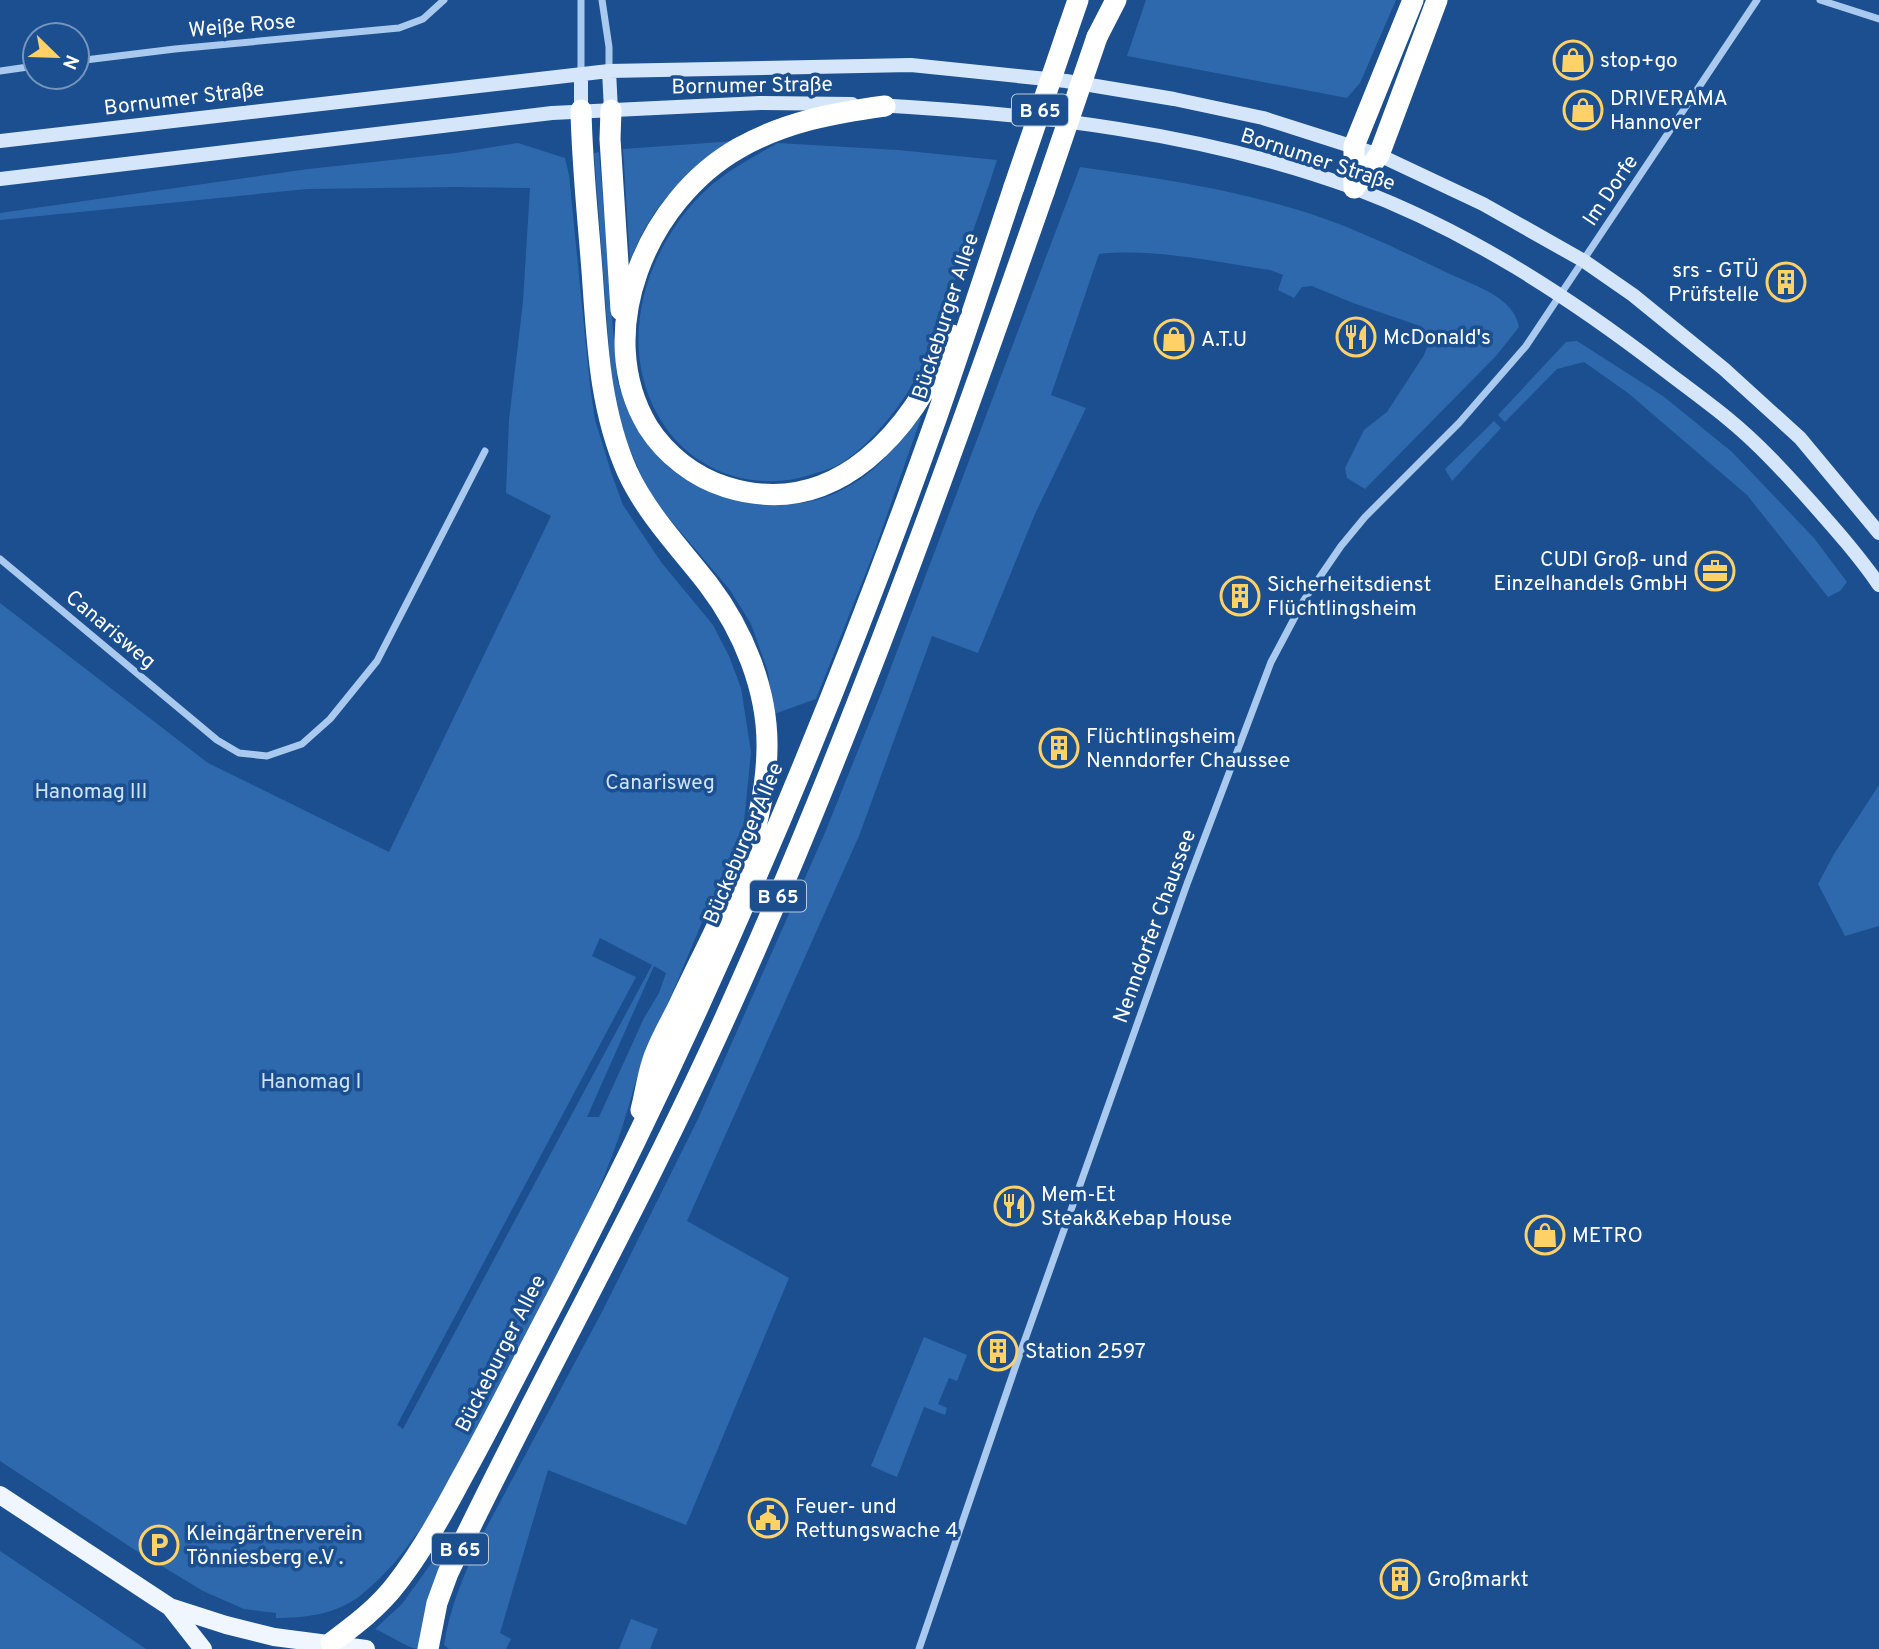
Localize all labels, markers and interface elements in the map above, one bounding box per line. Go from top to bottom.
street label: Weiße Rose [187,8,297,45]
north arrow [21,21,91,91]
shop icon: stop+go [1552,39,1594,81]
place label: stop+go [1600,48,1678,75]
text: N [56,51,84,73]
street label: Bornumer Straße [671,72,833,101]
street label: Bornumer Straße [102,76,266,123]
place label: DRIVERAMA Hannover [1610,86,1728,137]
shop icon: DRIVERAMA Hannover [1562,89,1604,131]
road number: B 65 [1012,94,1068,125]
street label: Bornumer Straße [1237,123,1398,198]
street label: Im Dorfe [1578,150,1645,232]
street label: Bückeburger Allee [907,230,986,403]
place label: srs - GTÜ Prüfstelle [1668,258,1759,309]
building icon: srs - GTÜ Prüfstelle [1765,261,1807,303]
restaurant icon: McDonald's [1335,316,1377,358]
shop icon: A.T.U [1153,318,1195,360]
place label: McDonald's [1383,325,1491,352]
place label: A.T.U [1201,327,1247,354]
place label: CUDI Groß- und Einzelhandels GmbH [1494,547,1688,598]
office icon: CUDI Groß- und Einzelhandels GmbH [1694,550,1736,592]
place label: Sicherheitsdienst Flüchtlingsheim [1267,572,1431,623]
building icon: Sicherheitsdienst Flüchtlingsheim [1219,575,1261,617]
street label: Canarisweg [59,585,161,676]
place label: Flüchtlingsheim Nenndorfer Chaussee [1086,724,1290,775]
building icon: Flüchtlingsheim Nenndorfer Chaussee [1038,727,1080,769]
street label: Bückeburger Allee [698,759,791,929]
park label: Canarisweg [605,770,715,797]
park label: Hanomag III [35,779,147,806]
street label: Nenndorfer Chaussee [1108,826,1203,1027]
road number: B 65 [750,880,806,912]
park label: Hanomag I [260,1069,362,1096]
place label: Mem-Et Steak&Kebap House [1041,1182,1232,1233]
restaurant icon: Mem-Et Steak&Kebap House [993,1185,1035,1227]
shop icon: METRO [1524,1214,1566,1256]
place label: METRO [1572,1223,1643,1250]
street label: Bückeburger Allee [450,1270,553,1437]
building icon: Station 2597 [977,1330,1019,1372]
place label: Station 2597 [1025,1339,1146,1366]
place label: Feuer- und Rettungswache 4 [795,1494,958,1545]
public building icon: Feuer- und Rettungswache 4 [747,1497,789,1539]
place label: Kleingärtnerverein Tönniesberg e.V . [186,1521,363,1572]
parking icon: Kleingärtnerverein Tönniesberg e.V . [138,1524,180,1566]
road number: B 65 [432,1534,488,1564]
building icon: Großmarkt [1379,1558,1421,1600]
place label: Großmarkt [1427,1567,1529,1594]

